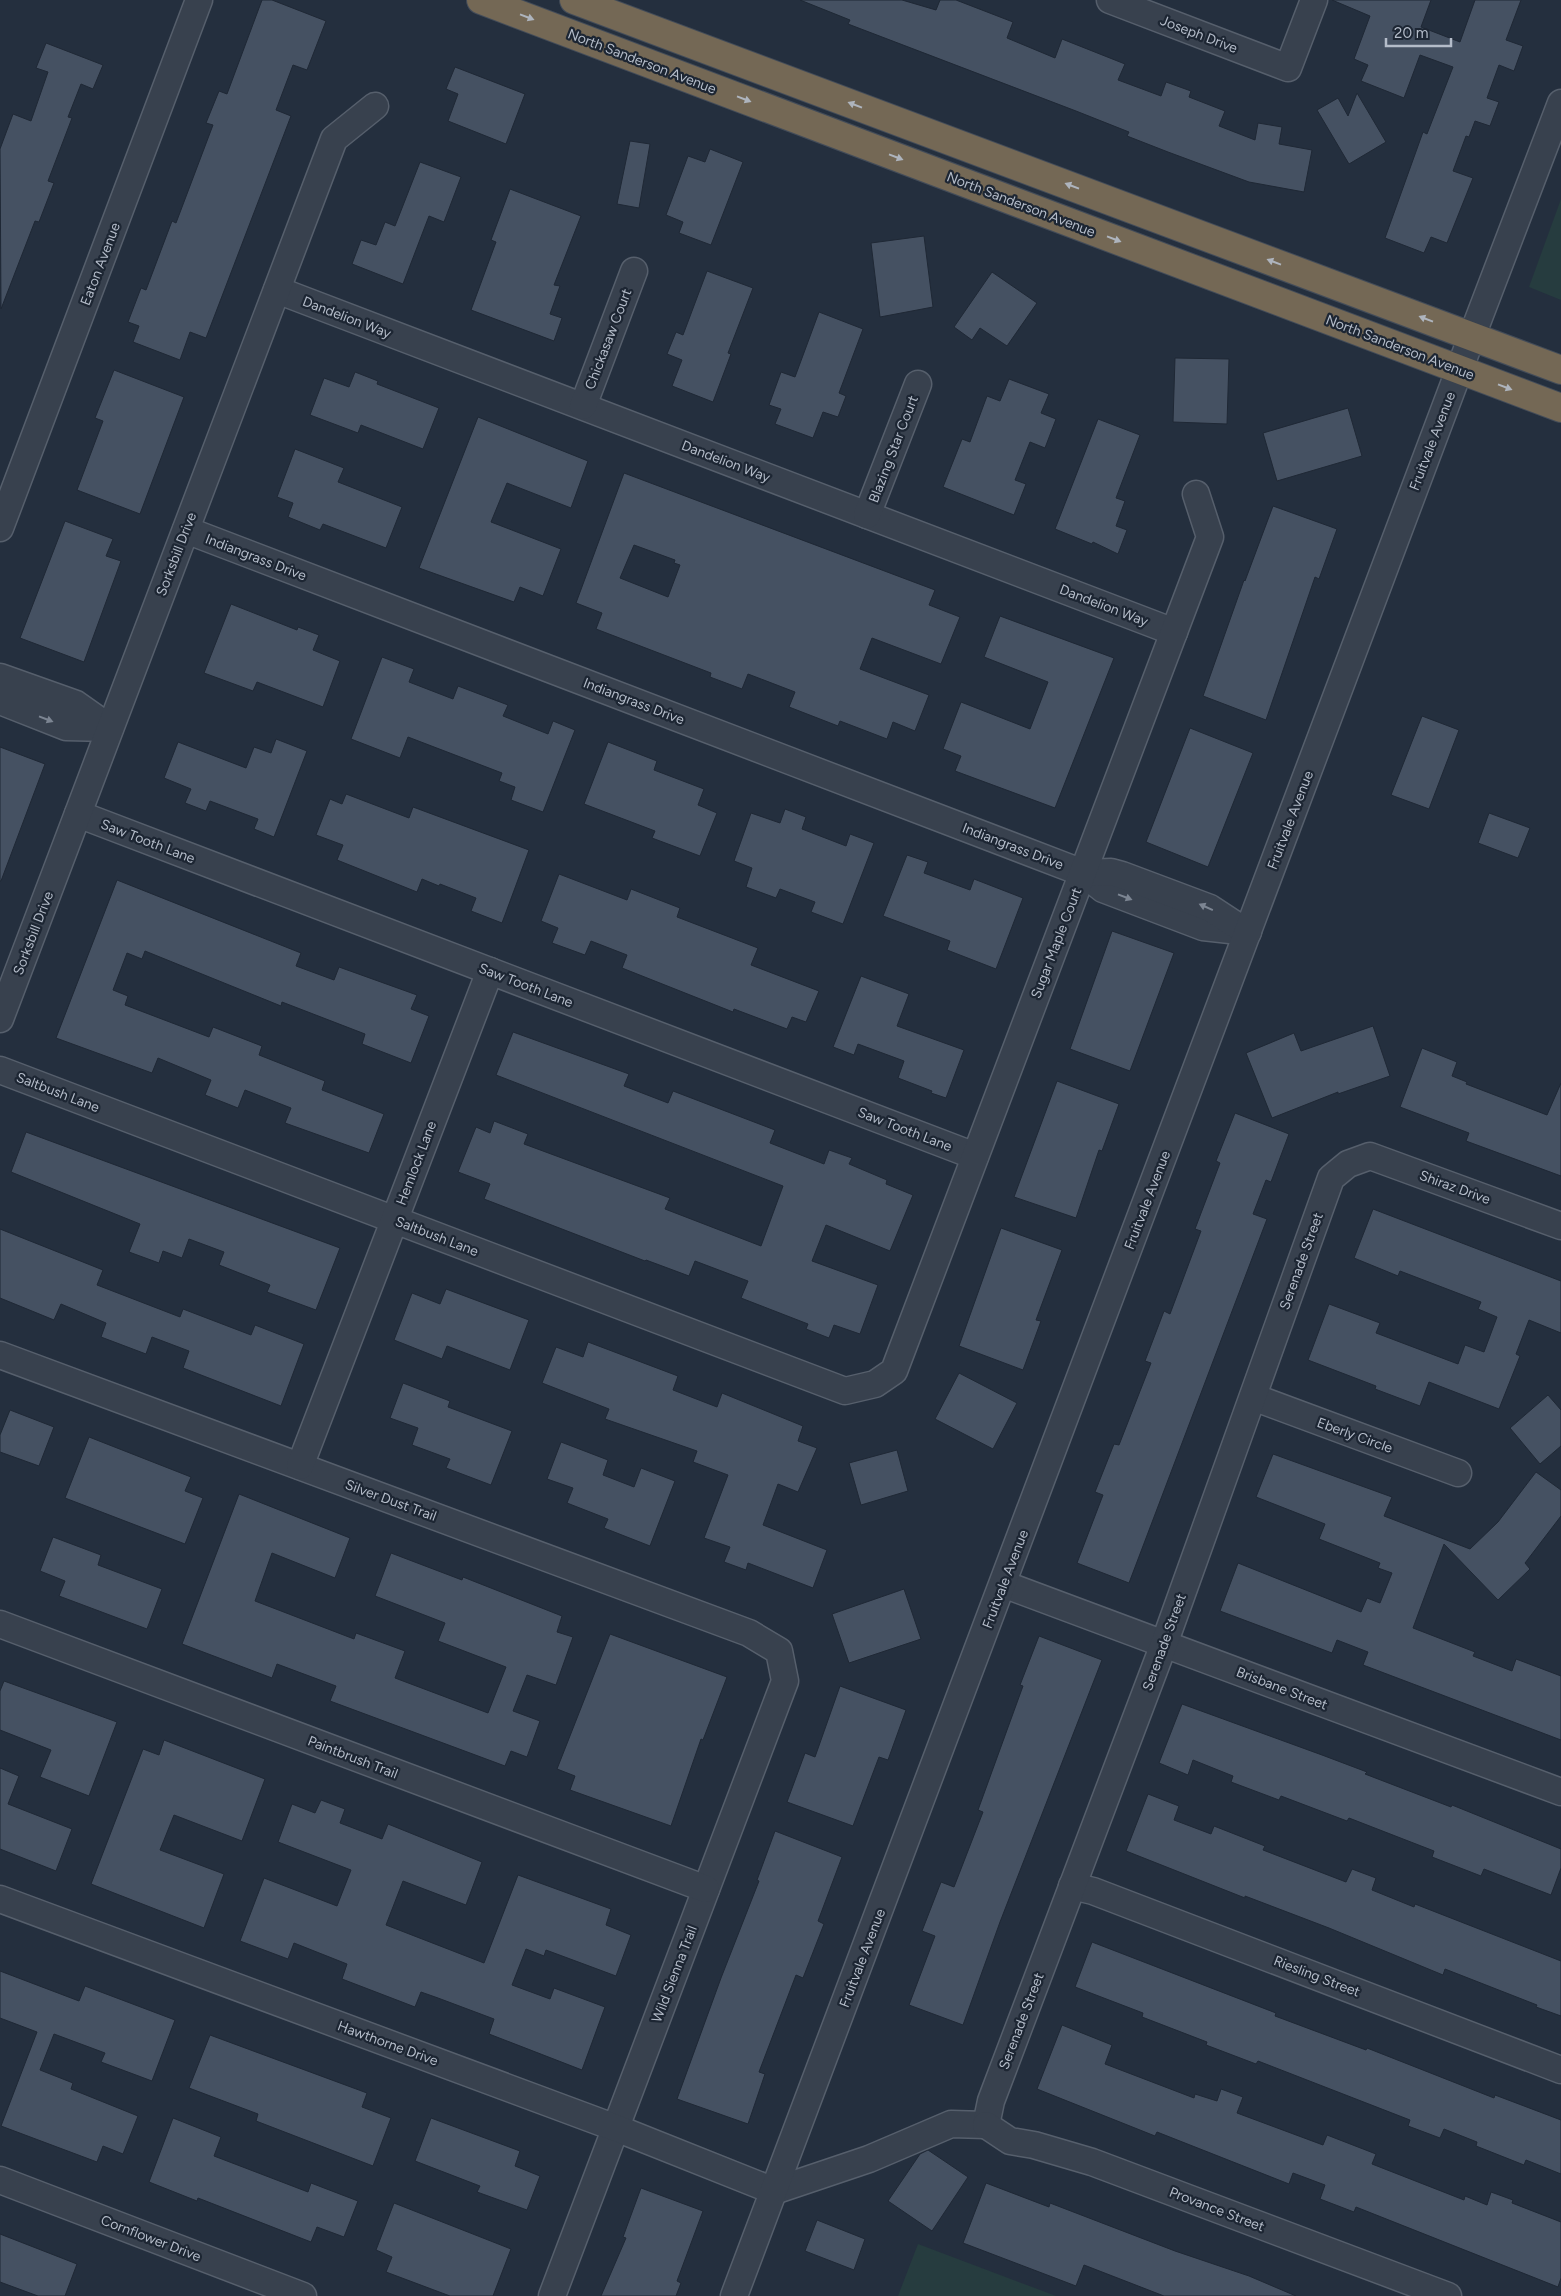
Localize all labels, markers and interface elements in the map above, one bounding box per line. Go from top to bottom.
street label: Joseph Drive [1158,12,1240,57]
one-way arrow [519,14,534,21]
scale bar [1386,15,1451,47]
text: 20 m [1394,24,1428,42]
street label: North Sanderson Avenue [565,25,719,98]
one-way arrow [737,96,751,104]
one-way arrow [847,101,862,108]
one-way arrow [889,153,904,161]
street label: North Sanderson Avenue [944,168,1098,241]
one-way arrow [1065,182,1080,190]
street label: Eaton Avenue [77,220,124,308]
one-way arrow [1106,236,1121,243]
one-way arrow [1266,258,1281,266]
street label: Chickasaw Court [581,286,635,392]
street label: Dandelion Way [300,293,394,342]
street label: North Sanderson Avenue [1323,311,1477,384]
one-way arrow [1418,315,1433,323]
one-way arrow [1497,384,1512,391]
street label: Fruitvale Avenue [1406,389,1459,493]
street label: Blazing Star Court [865,393,922,505]
street label: Dandelion Way [679,437,773,486]
street label: Sorksbill Drive [153,510,200,598]
street label: Indiangrass Drive [203,530,309,585]
street label: Dandelion Way [1057,581,1151,630]
street label: Indiangrass Drive [581,674,687,729]
one-way arrow [38,716,53,723]
street label: Fruitvale Avenue [1264,768,1317,872]
street label: Saw Tooth Lane [98,816,198,867]
street label: Indiangrass Drive [960,819,1066,874]
street label: Sugar Maple Court [1027,885,1085,1001]
street label: Sorksbill Drive [10,889,57,977]
one-way arrow [1118,893,1133,901]
one-way arrow [1199,903,1213,911]
street label: Saw Tooth Lane [476,960,576,1011]
street label: Saltbush Lane [14,1069,102,1116]
street label: Saw Tooth Lane [855,1104,955,1155]
street label: Hemlock Lane [393,1118,440,1208]
street label: Fruitvale Avenue [1121,1148,1174,1252]
street label: Shiraz Drive [1417,1167,1493,1208]
street label: Serenade Street [1276,1210,1327,1312]
street label: Saltbush Lane [393,1213,481,1260]
street label: Eberly Circle [1315,1414,1395,1457]
street label: Silver Dust Trail [343,1476,439,1525]
street label: Fruitvale Avenue [979,1527,1032,1631]
street label: Serenade Street [1139,1591,1190,1693]
street label: Brisbane Street [1234,1663,1330,1714]
street label: Paintbrush Trail [305,1732,400,1782]
street label: Fruitvale Avenue [836,1906,889,2010]
street label: Wild Sienna Trail [648,1923,701,2025]
street label: Riesling Street [1271,1952,1362,2001]
street label: Serenade Street [995,1970,1048,2072]
street label: Hawthorne Drive [335,2017,441,2070]
street label: Provance Street [1167,2183,1267,2235]
street label: Cornflower Drive [98,2212,204,2266]

